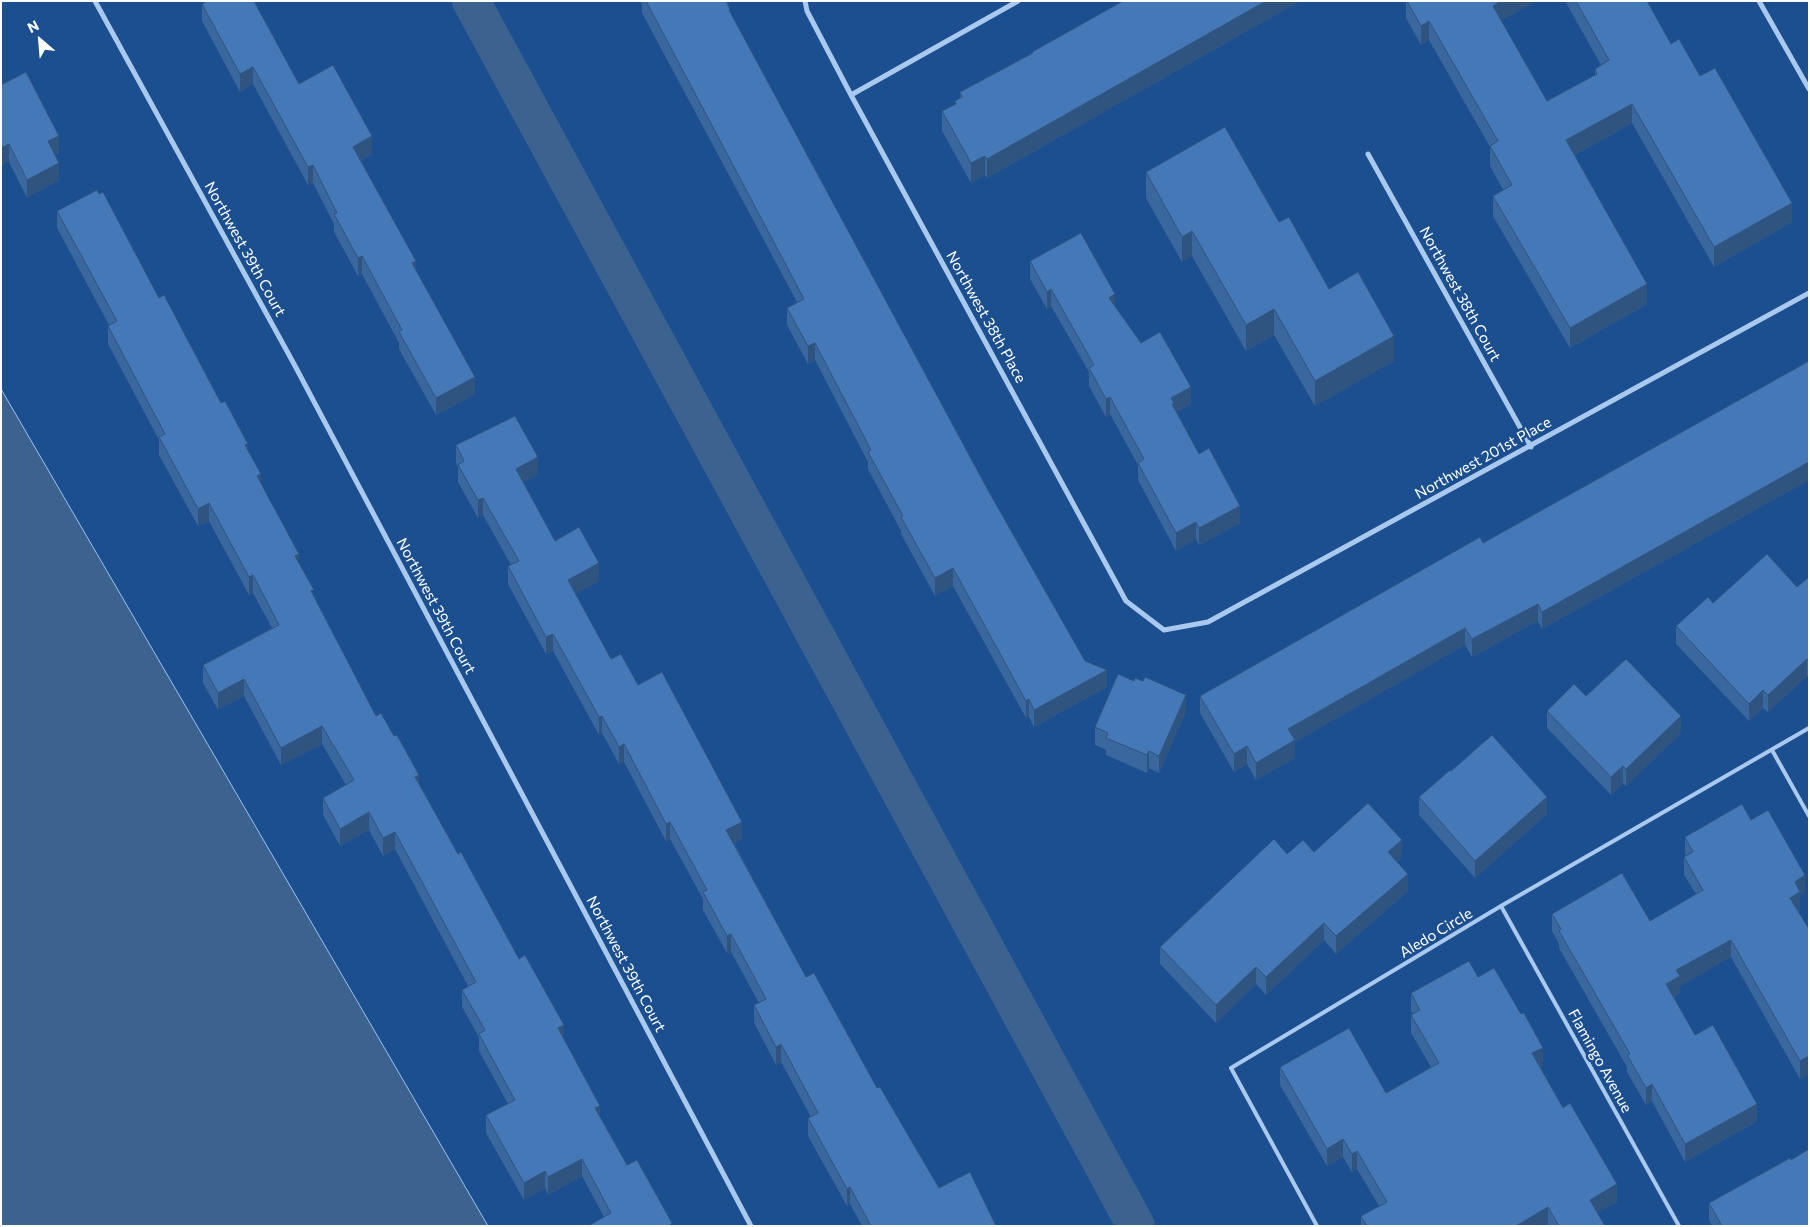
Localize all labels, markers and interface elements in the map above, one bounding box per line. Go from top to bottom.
north arrow [15,15,65,65]
text: N [24,16,41,36]
street label: Northwest 39th Court [200,178,290,320]
street label: Northwest 38th Court [1415,223,1505,365]
street label: Northwest 38th Place [942,248,1030,386]
street label: Northwest 201st Place [1412,413,1554,503]
street label: Northwest 39th Court [393,535,479,677]
street label: Northwest 39th Court [583,893,669,1035]
street label: Aledo Circle [1396,904,1476,962]
street label: Flamingo Avenue [1564,1006,1636,1116]

